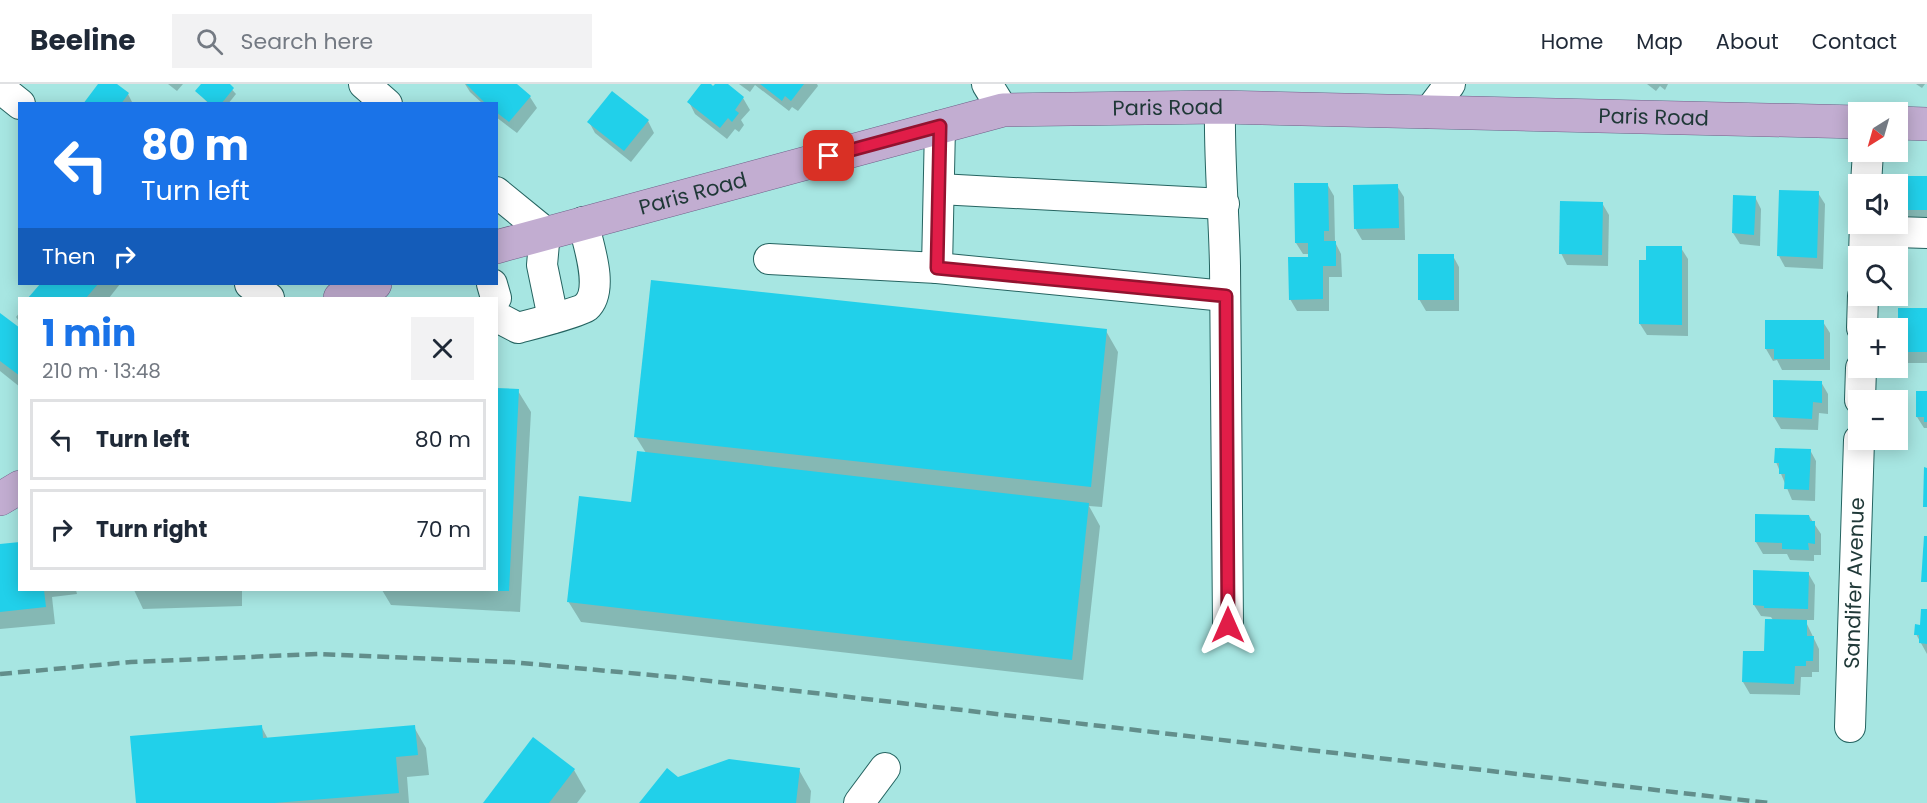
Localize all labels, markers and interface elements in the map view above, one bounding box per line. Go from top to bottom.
search box [172,14,592,68]
text: Beeline [30,21,136,60]
icon: search [193,25,226,58]
text: Search here [241,26,373,57]
text: Home [1541,27,1603,56]
text: Map [1636,27,1683,56]
text: About [1716,27,1779,56]
text: Contact [1812,27,1897,56]
street label: Paris Road [1112,92,1223,122]
street label: Paris Road [1598,101,1709,132]
north arrow [1848,102,1908,162]
map controls [1848,102,1908,450]
text: 80 m [141,116,249,175]
icon: left [42,126,120,204]
pin [803,130,854,181]
icon: arrive [812,139,845,172]
street label: Paris Road [636,165,750,222]
text: Turn left [141,172,250,209]
button: sound [1848,174,1908,234]
icon: right [108,240,141,273]
text: Then [42,241,96,272]
button: search [1848,246,1908,306]
text: 1 min [42,308,136,359]
button: close [411,317,474,380]
button: + [1848,318,1908,378]
text: 210 m · 13:48 [42,357,161,385]
button: − [1848,390,1908,450]
icon: left [45,423,78,456]
text: Turn left [96,424,190,455]
text: 80 m [415,424,471,455]
street label: Sandifer Avenue [1837,497,1871,669]
icon: right [45,513,78,546]
text: Turn right [96,514,207,545]
text: 70 m [417,514,471,545]
position arrow [1196,593,1260,657]

